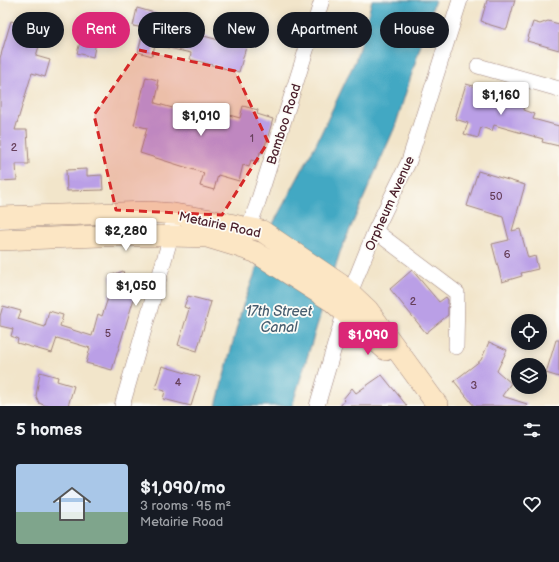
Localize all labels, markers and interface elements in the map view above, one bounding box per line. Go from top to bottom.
chip: Buy [12,12,64,48]
chip: Rent [72,12,130,48]
chip: Filters [138,12,205,48]
chip: New [213,12,269,48]
chip: Apartment [277,12,372,48]
chip: House [380,12,449,48]
street label: Bamboo Road [263,82,305,167]
pin: $1,160 [468,82,534,116]
text: $1,160 [482,87,520,103]
pin: $1,010 [168,103,234,137]
text: $1,010 [182,108,220,124]
house number: 1 [250,132,254,145]
house number: 2 [11,141,18,154]
street label: Orpheum Avenue [362,153,418,253]
house number: 50 [490,190,503,203]
street label: Metairie Road [177,208,262,241]
pin: $2,280 [93,218,159,252]
text: $2,280 [105,223,147,239]
house number: 6 [504,248,511,261]
pin: $1,050 [103,273,169,307]
text: $1,050 [116,278,156,294]
house number: 2 [410,295,417,308]
water label: 17th Street Canal [246,303,313,336]
map controls [511,314,547,394]
button: locate [511,314,547,350]
pin: $1,090 [335,322,401,356]
house number: 5 [105,327,111,340]
text: $1,090 [348,327,388,343]
button: layers [511,358,547,394]
house number: 4 [175,376,182,389]
house number: 3 [471,379,478,392]
icon: filters [521,419,543,441]
text: 5 homes [16,420,82,440]
text: $1,090/mo [140,478,225,498]
icon: home [48,480,96,528]
icon: heart [521,493,543,515]
text: 3 rooms · 95 m² [140,498,231,514]
text: Metairie Road [140,514,223,530]

